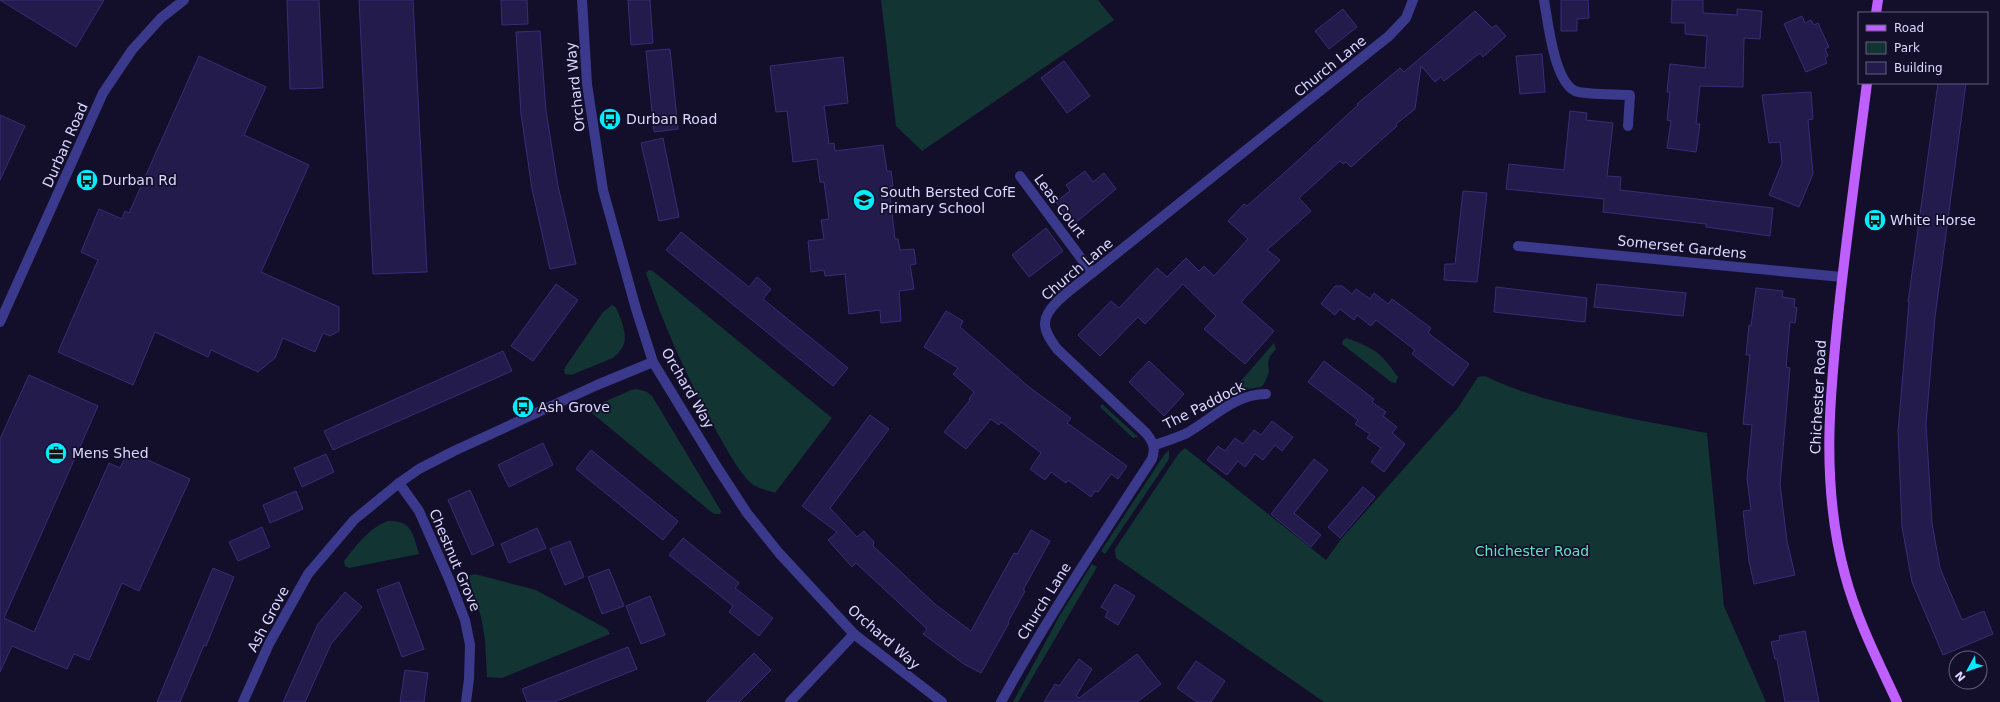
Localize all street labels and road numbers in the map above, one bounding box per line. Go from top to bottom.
street label: Church Lane [1291,32,1369,100]
street label: Orchard Way [562,41,588,133]
street label: Durban Road [39,100,91,190]
street label: Leas Court [1031,171,1089,241]
street label: Somerset Gardens [1617,232,1747,262]
street label: Church Lane [1038,235,1116,303]
street label: Chichester Road [1807,339,1829,455]
street label: Orchard Way [659,345,717,431]
street label: The Paddock [1160,377,1248,433]
street label: Chestnut Grove [426,506,484,614]
street label: Church Lane [1014,560,1074,642]
street label: Ash Grove [244,583,292,655]
street label: Orchard Way [845,601,923,673]

